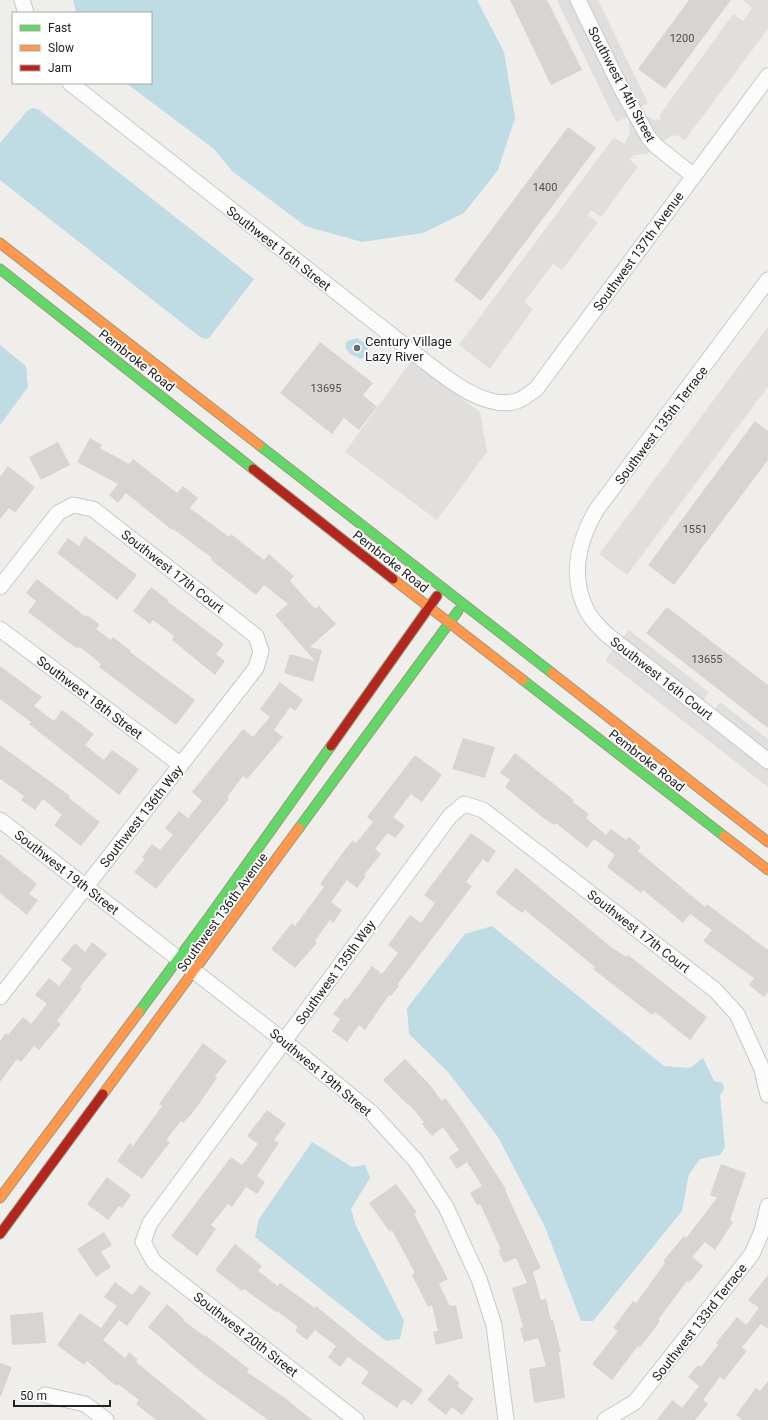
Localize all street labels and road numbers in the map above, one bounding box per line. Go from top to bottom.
street label: Southwest 14th Street [585,24,658,144]
street label: Southwest 137th Avenue [590,189,687,314]
street label: Southwest 16th Street [224,203,334,294]
street label: Pembroke Road [96,326,177,395]
street label: Southwest 135th Terrace [612,363,711,487]
street label: Southwest 17th Court [118,527,227,616]
street label: Pembroke Road [350,527,431,596]
street label: Southwest 16th Court [607,634,716,723]
street label: Southwest 18th Street [34,653,145,742]
street label: Pembroke Road [606,726,687,795]
street label: Southwest 136th Way [97,762,186,870]
street label: Southwest 19th Street [12,827,122,918]
street label: Southwest 136th Avenue [174,850,271,975]
street label: Southwest 17th Court [584,887,693,976]
street label: Southwest 135th Way [292,917,378,1027]
street label: Southwest 19th Street [267,1025,375,1119]
street label: Southwest 133rd Terrace [649,1261,750,1384]
street label: Southwest 20th Street [191,1289,301,1380]

